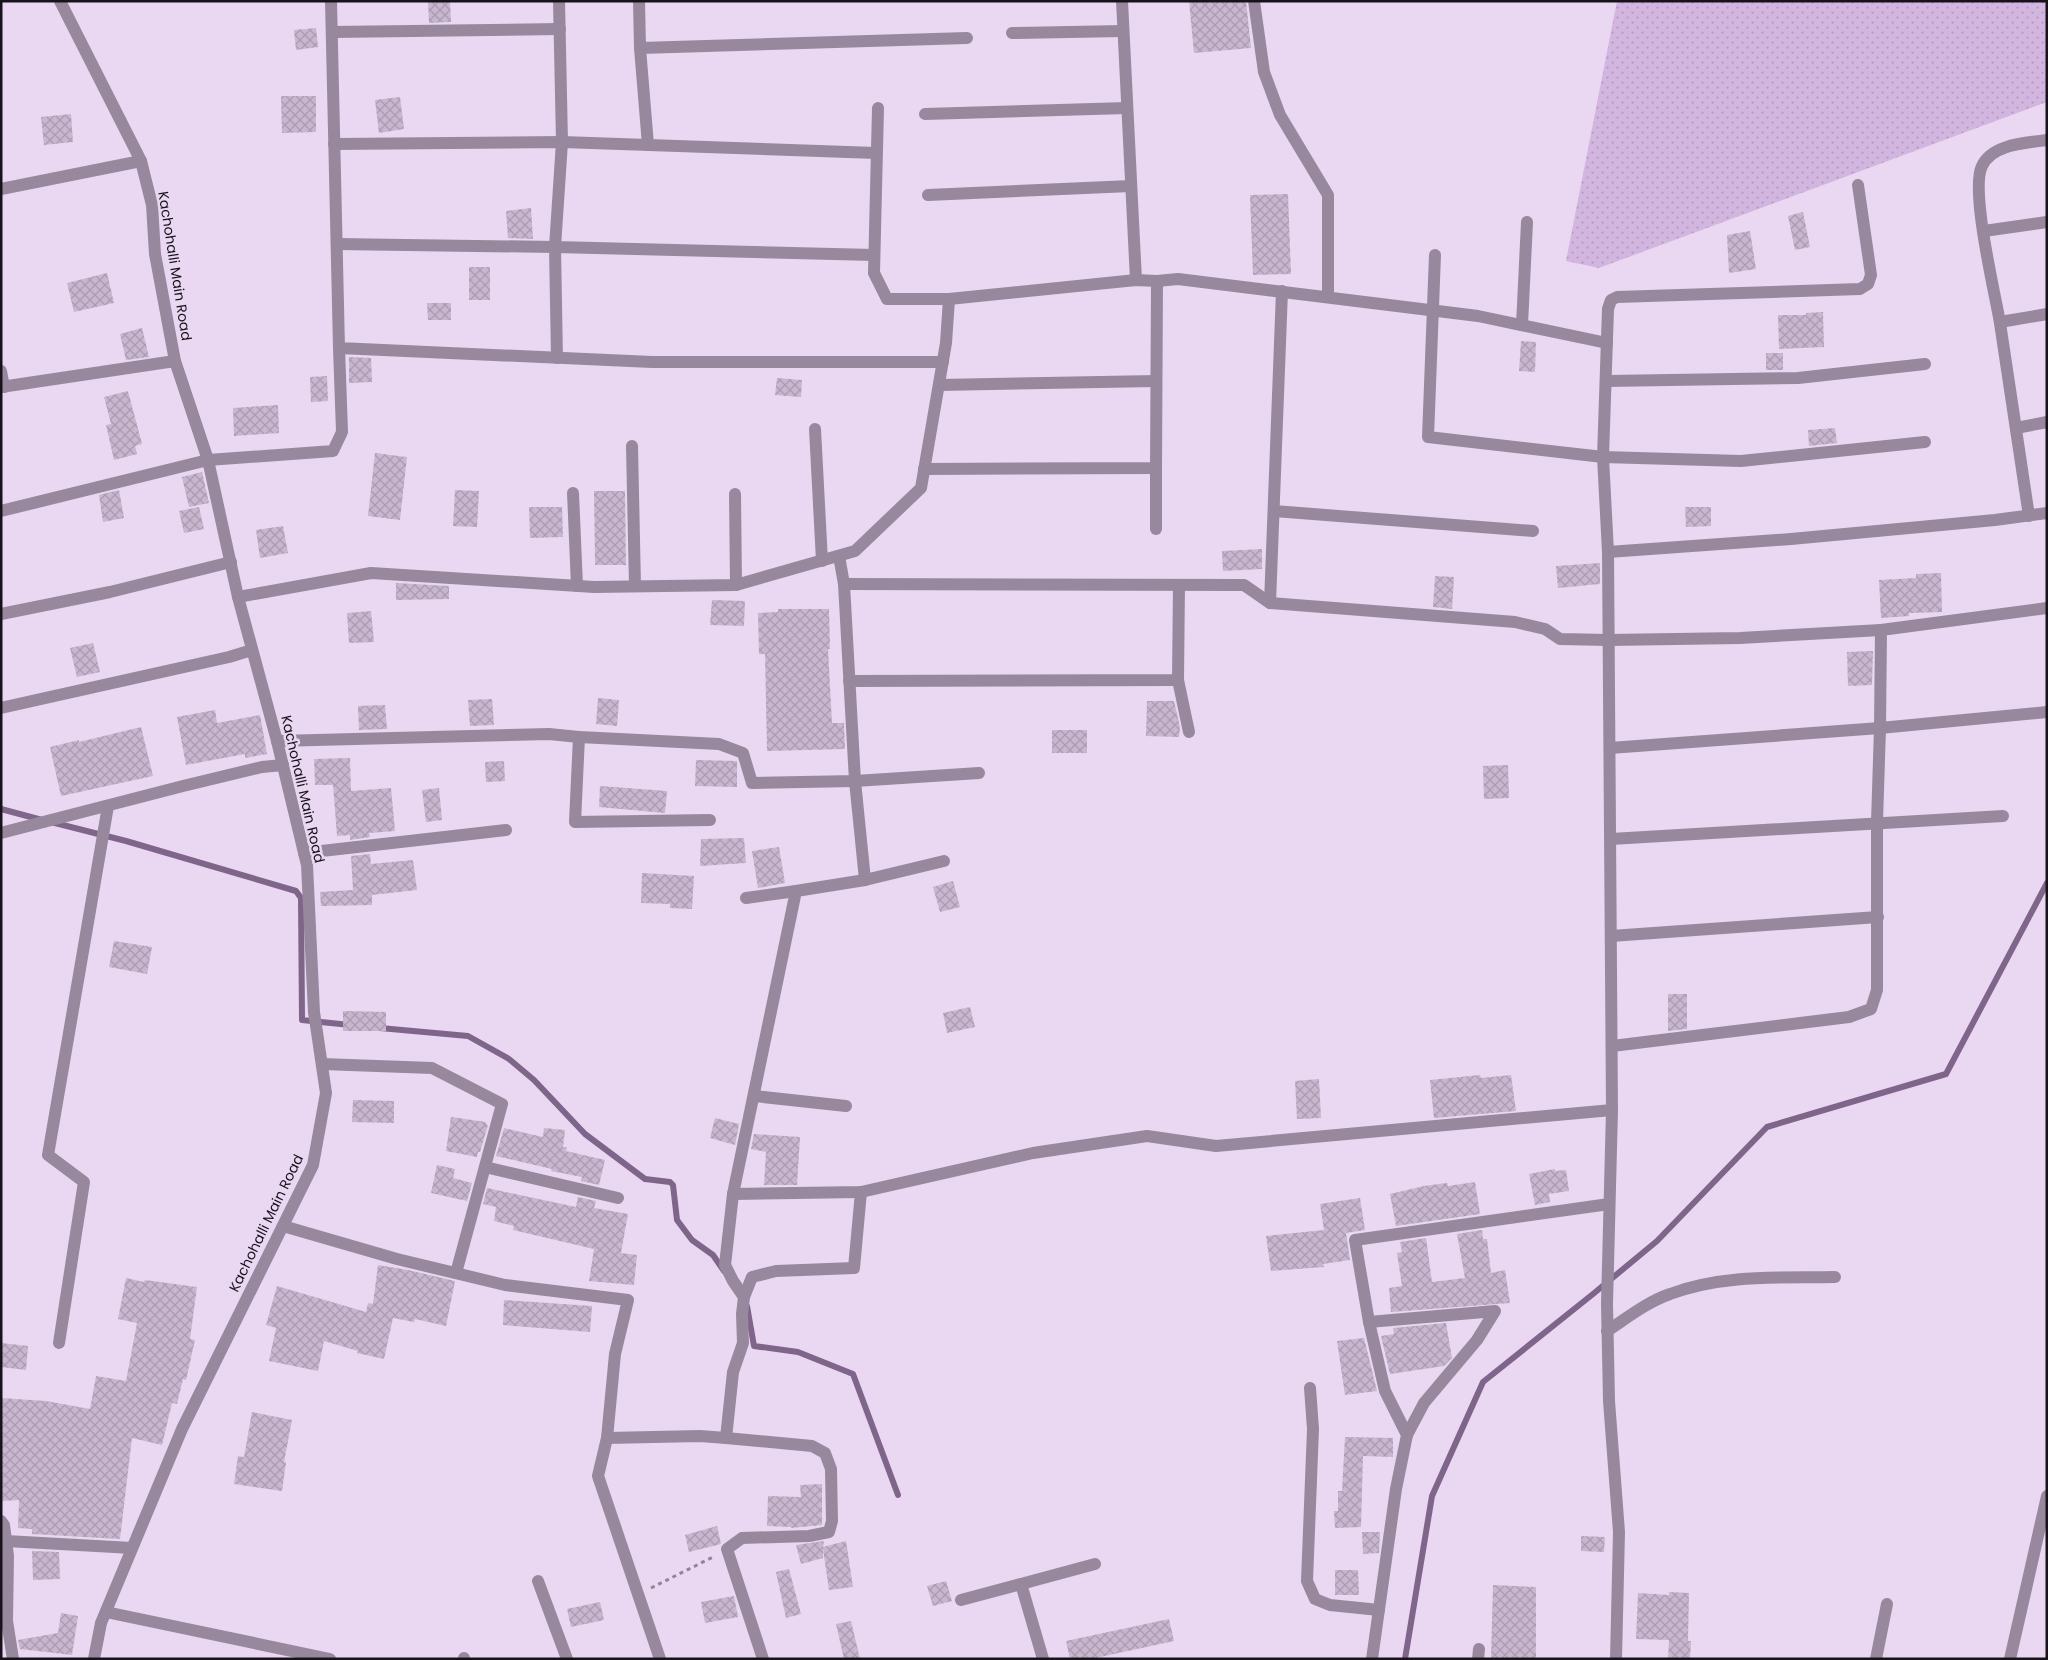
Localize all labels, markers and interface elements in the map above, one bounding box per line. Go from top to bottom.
street label: Kachohalli Main Road [153,190,197,342]
street label: Kachohalli Main Road [276,713,330,865]
street label: Kachohalli Main Road [224,1151,308,1295]

